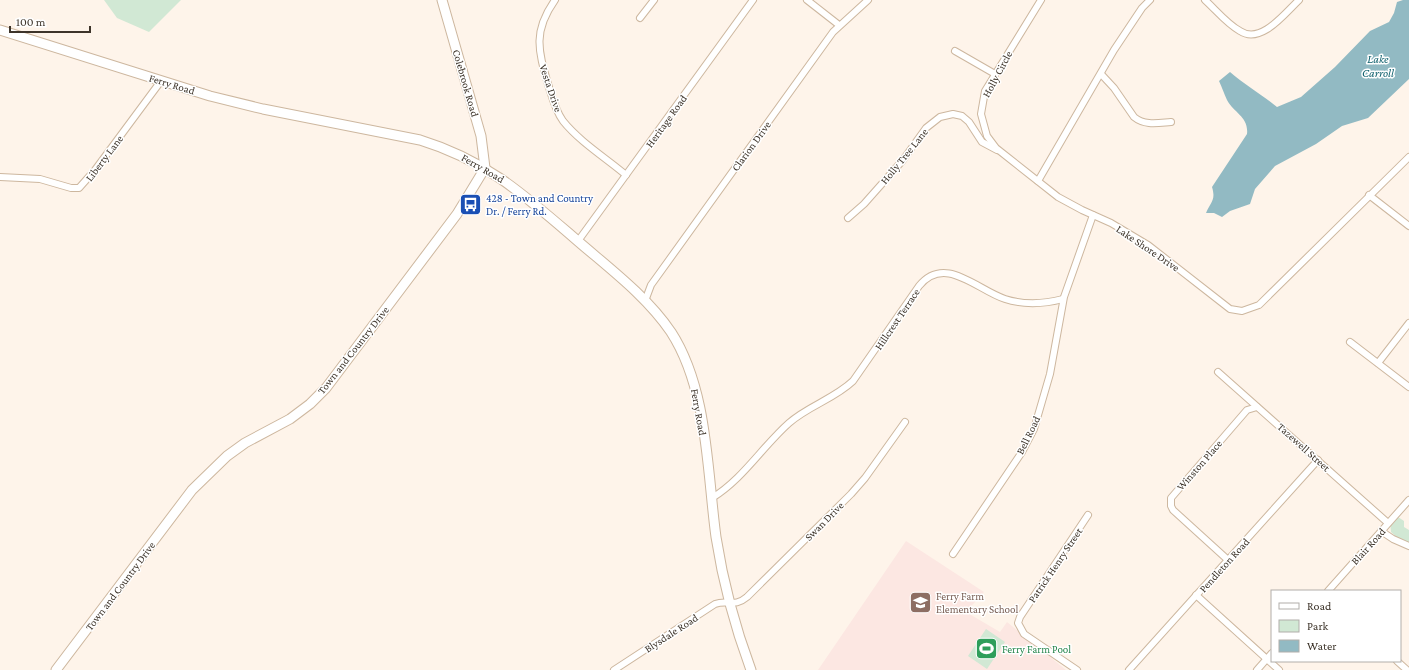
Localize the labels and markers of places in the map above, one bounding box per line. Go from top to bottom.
bus stop icon: 428 - Town and Country Dr. / Ferry Rd. [458,191,484,217]
place label: 428 - Town and Country Dr. / Ferry Rd. [486,192,594,218]
school or university icon: Ferry Farm Elementary School [907,589,933,615]
place label: Ferry Farm Elementary School [936,590,1019,616]
sports icon: Ferry Farm Pool [973,636,999,662]
place label: Ferry Farm Pool [1002,643,1071,656]

